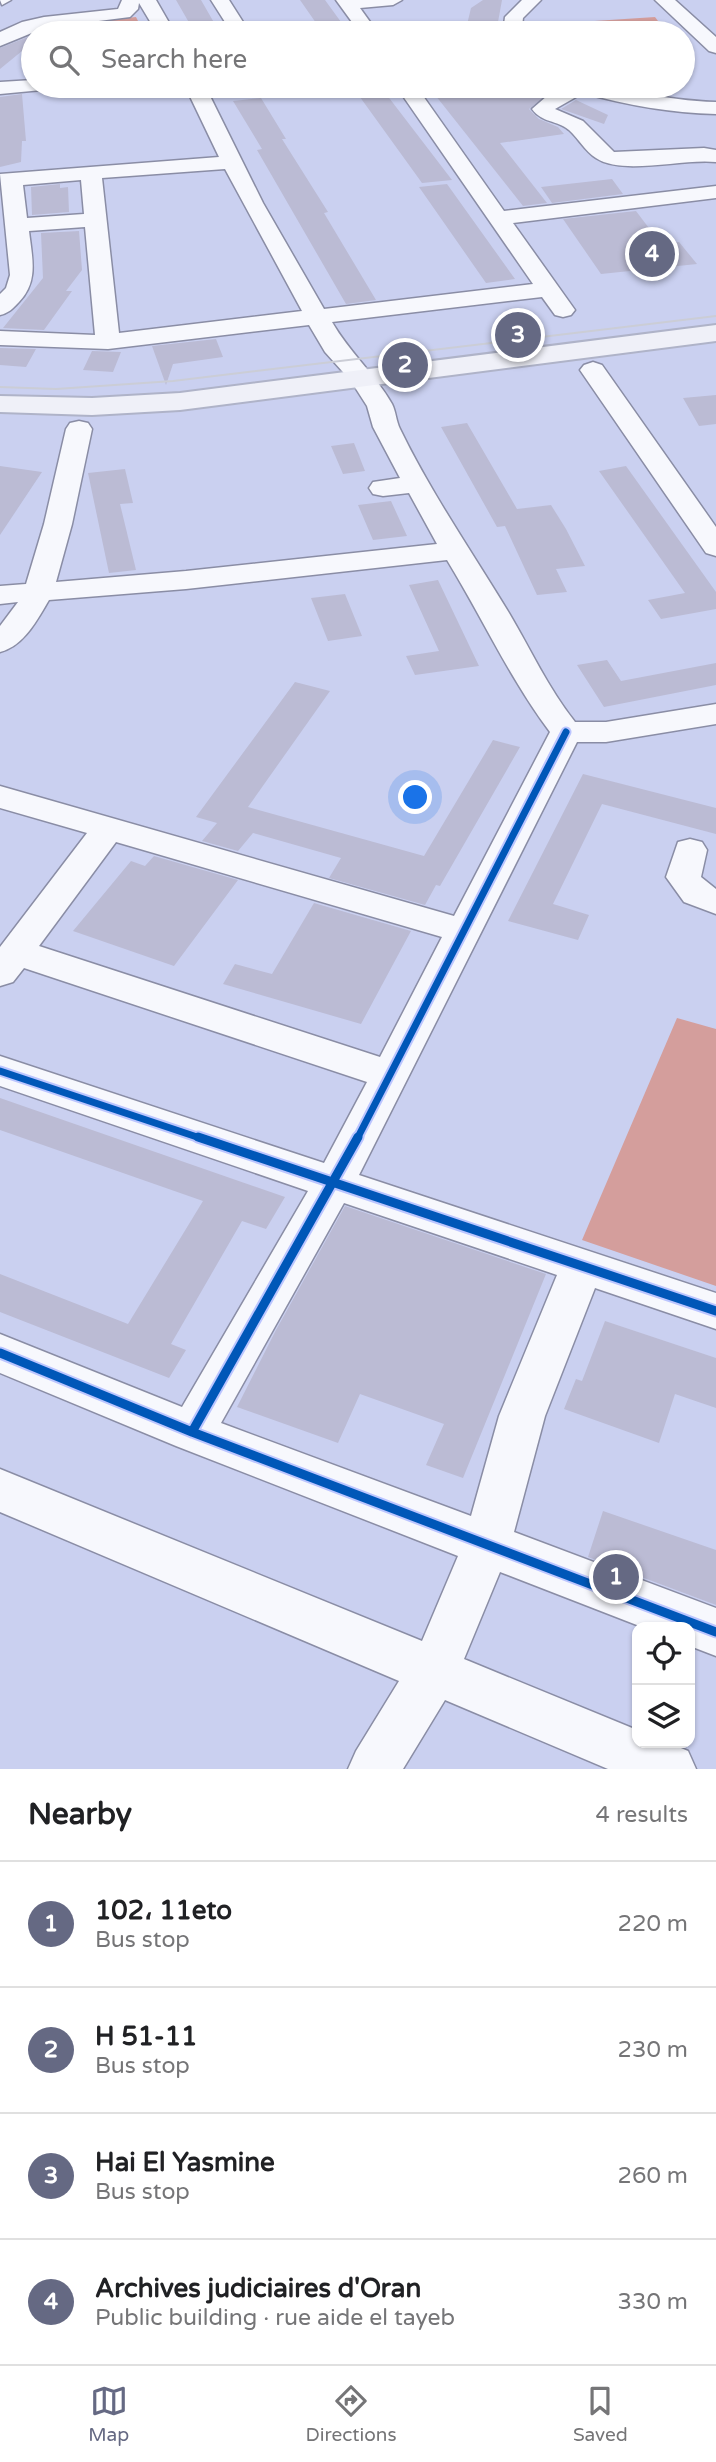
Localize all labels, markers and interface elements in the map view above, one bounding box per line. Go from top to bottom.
search box [21,21,695,98]
icon: search [45,41,83,79]
text: Search here [101,44,247,75]
pin: 4 [629,228,675,280]
pin: 3 [495,309,541,361]
pin: 2 [382,339,428,391]
your location [398,780,432,814]
pin: 1 [593,1551,639,1603]
map controls [632,1622,695,1748]
button: locate [632,1622,695,1685]
button: layers [632,1685,695,1748]
text: Nearby [28,1796,132,1833]
text: 4 results [595,1801,688,1829]
text: 102، 11eto [95,1895,232,1926]
text: 1 [44,1910,58,1938]
text: 220 m [618,1910,688,1938]
text: Bus stop [95,1926,190,1954]
text: H 51-11 [95,2021,197,2052]
text: 2 [44,2036,58,2064]
text: 230 m [618,2036,688,2064]
text: Bus stop [95,2052,190,2080]
text: Hai El Yasmine [95,2147,275,2178]
text: 3 [44,2162,58,2190]
text: 260 m [618,2162,688,2190]
text: Bus stop [95,2178,190,2206]
text: Archives judiciaires d'Oran [95,2273,421,2304]
text: 4 [44,2288,58,2316]
text: 330 m [618,2288,688,2316]
text: Public building · rue aide el tayeb [95,2304,455,2332]
tab: Map [88,2382,129,2446]
tab: Directions [306,2382,397,2446]
tab: Saved [573,2382,628,2446]

